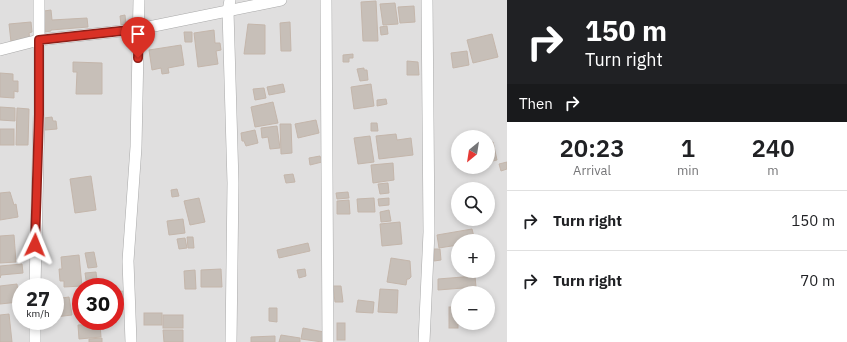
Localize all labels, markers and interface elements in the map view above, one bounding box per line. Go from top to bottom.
text: 150 m [585,12,667,49]
icon: right [519,16,571,68]
pin [121,17,155,58]
icon: arrive [127,23,149,45]
text: Turn right [585,48,663,71]
icon: right [561,92,583,114]
text: Then [519,94,553,113]
north arrow [451,130,495,174]
map controls [451,130,495,330]
text: 20:23 [559,132,625,164]
text: 1 [681,132,695,164]
text: 240 [751,132,795,164]
text: Arrival [573,162,611,179]
text: min [677,162,699,179]
text: m [767,162,779,179]
button: search [451,182,495,226]
icon: right [519,210,541,232]
text: Turn right [553,211,622,230]
text: 150 m [791,211,835,230]
position arrow [14,224,56,266]
button: + [451,234,495,278]
icon: right [519,270,541,292]
text: Turn right [553,271,622,290]
text: 70 m [800,271,835,290]
speed limit sign: 30 [72,278,124,330]
text: 27 [26,285,50,312]
button: − [451,286,495,330]
text: km/h [26,307,50,320]

